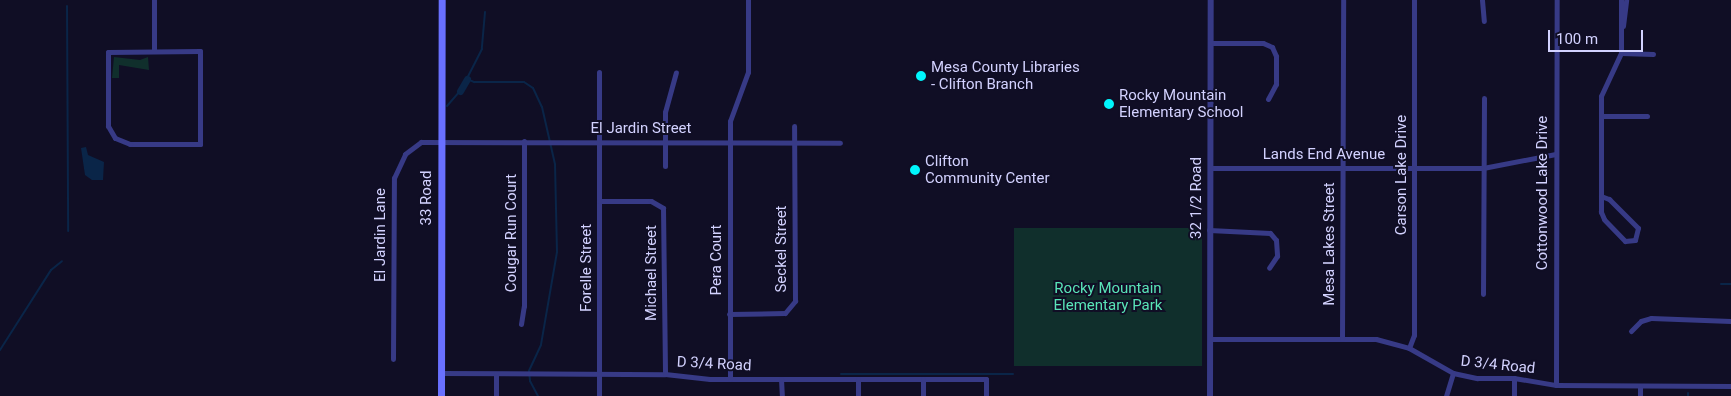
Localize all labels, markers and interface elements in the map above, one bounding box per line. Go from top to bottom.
scale bar [1551,20,1646,52]
text: 100 m [1556,30,1598,48]
place label: Mesa County Libraries - Clifton Branch [931,58,1080,93]
marker: Mesa County Libraries - Clifton Branch [915,70,927,82]
place label: Rocky Mountain Elementary School [1119,86,1243,121]
marker: Rocky Mountain Elementary School [1103,98,1115,110]
street label: Carson Lake Drive [1393,115,1411,235]
street label: Cottonwood Lake Drive [1534,116,1552,270]
street label: El Jardin Street [591,120,691,138]
street label: Lands End Avenue [1263,146,1385,164]
place label: Clifton Community Center [925,152,1049,187]
street label: 32 1/2 Road [1188,157,1206,239]
marker: Clifton Community Center [909,164,921,176]
street label: 33 Road [418,171,436,225]
street label: Cougar Run Court [503,174,521,292]
street label: Mesa Lakes Street [1321,182,1339,306]
street label: El Jardin Lane [372,188,390,282]
street label: Seckel Street [773,205,791,293]
street label: Forelle Street [578,224,596,312]
street label: Michael Street [643,225,661,321]
street label: Pera Court [708,225,726,295]
park label: Rocky Mountain Elementary Park [1054,279,1162,314]
street label: D 3/4 Road [1460,352,1536,378]
street label: D 3/4 Road [676,353,752,375]

